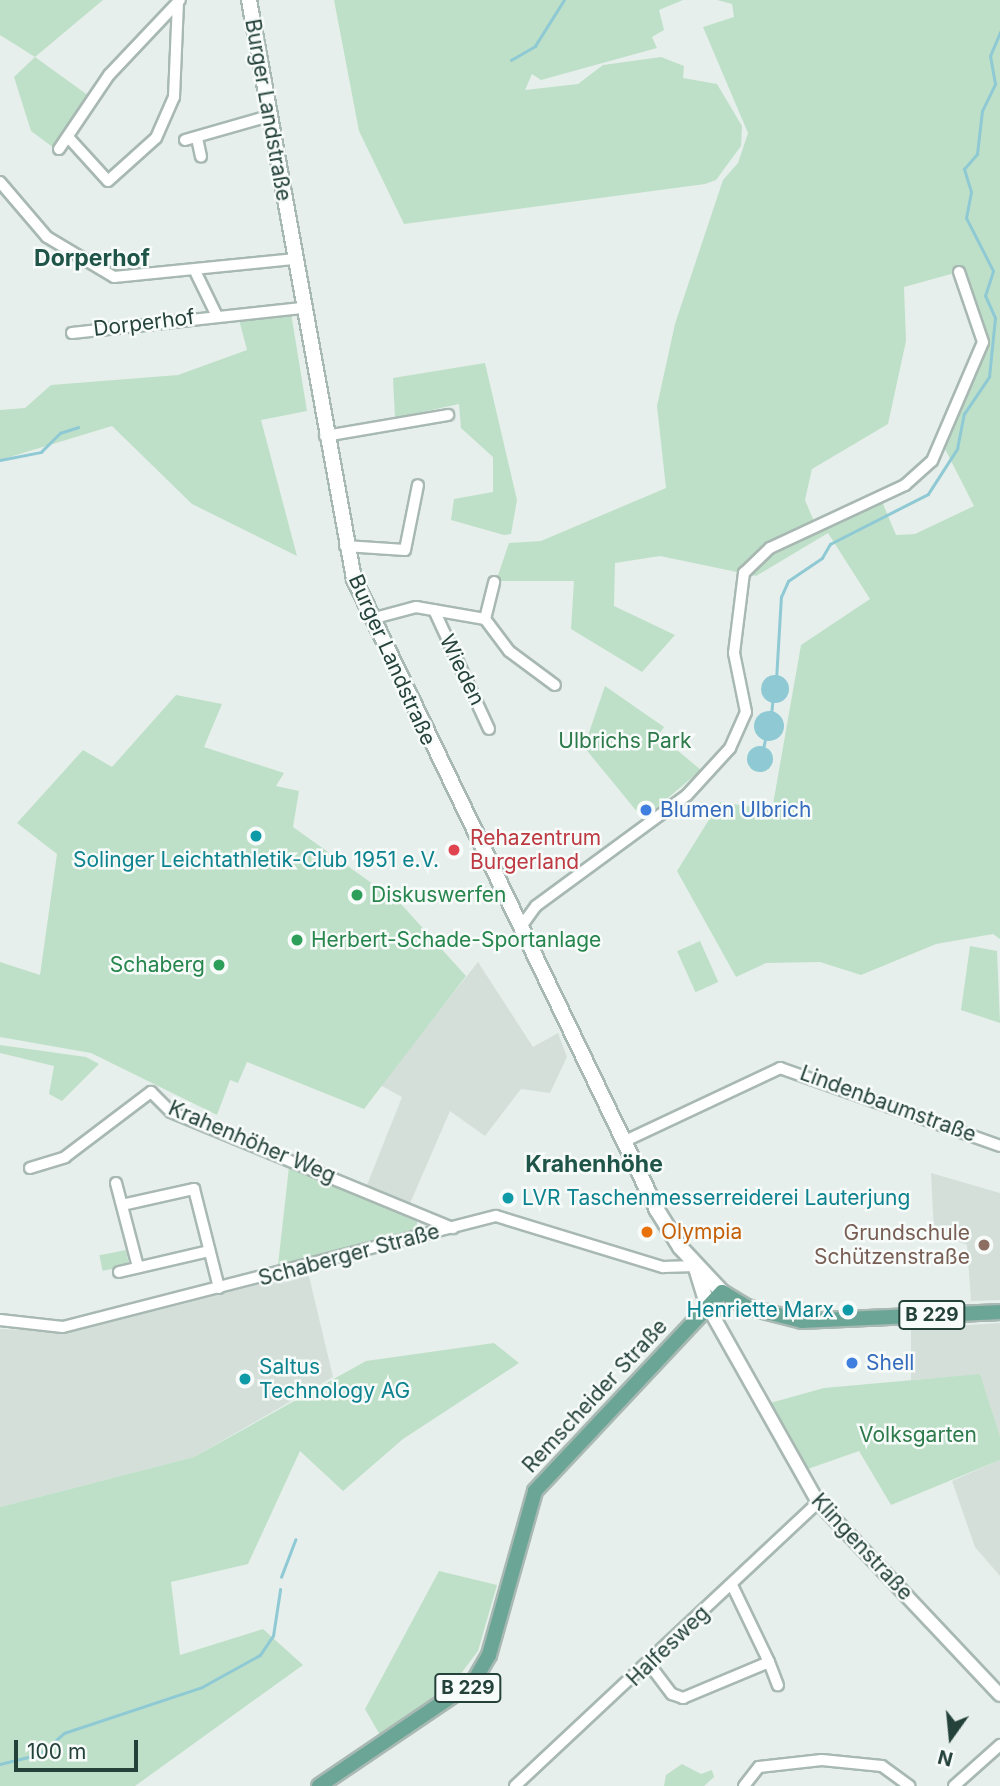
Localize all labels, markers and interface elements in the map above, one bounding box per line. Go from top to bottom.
street label: Burger Landstraße [240,17,296,203]
district label: Dorperhof [34,244,150,272]
street label: Dorperhof [92,304,196,342]
street label: Burger Landstraße [343,571,441,749]
street label: Wieden [434,631,490,709]
park label: Ulbrichs Park [558,728,692,754]
place label: Blumen Ulbrich [660,797,812,823]
marker: Blumen Ulbrich [638,802,654,818]
place label: Rehazentrum Burgerland [470,825,601,875]
marker: Solinger Leichtathletik-Club 1951 e.V. [248,828,264,844]
marker: Rehazentrum Burgerland [444,840,464,860]
place label: Solinger Leichtathletik-Club 1951 e.V. [73,847,439,873]
place label: Diskuswerfen [371,882,506,908]
marker: Diskuswerfen [349,887,365,903]
place label: Herbert-Schade-Sportanlage [311,927,601,953]
marker: Herbert-Schade-Sportanlage [289,932,305,948]
place label: Schaberg [110,952,205,978]
marker: Schaberg [211,957,227,973]
street label: Lindenbaumstraße [797,1060,979,1148]
street label: Krahenhöher Weg [165,1095,339,1189]
district label: Krahenhöhe [525,1150,663,1178]
place label: LVR Taschenmesserreiderei Lauterjung [522,1185,910,1211]
marker: LVR Taschenmesserreiderei Lauterjung [500,1190,516,1206]
street label: Schaberger Straße [256,1219,442,1291]
place label: Olympia [661,1219,742,1245]
place label: Grundschule Schützenstraße [814,1220,970,1270]
marker: Olympia [639,1224,655,1240]
marker: Grundschule Schützenstraße [976,1237,992,1253]
place label: Henriette Marx [687,1297,834,1323]
road number: B 229 [897,1300,967,1330]
marker: Henriette Marx [840,1302,856,1318]
street label: Remscheider Straße [517,1314,673,1478]
place label: Shell [866,1350,914,1376]
place label: Saltus Technology AG [259,1354,410,1404]
marker: Shell [844,1355,860,1371]
marker: Saltus Technology AG [237,1371,253,1387]
park label: Volksgarten [859,1422,977,1448]
street label: Klingenstraße [806,1488,918,1606]
street label: Halfesweg [622,1601,714,1691]
road number: B 229 [433,1672,503,1704]
north arrow [916,1702,986,1772]
scale bar [18,1726,142,1770]
text: 100 m [27,1739,86,1764]
text: N [935,1745,955,1771]

